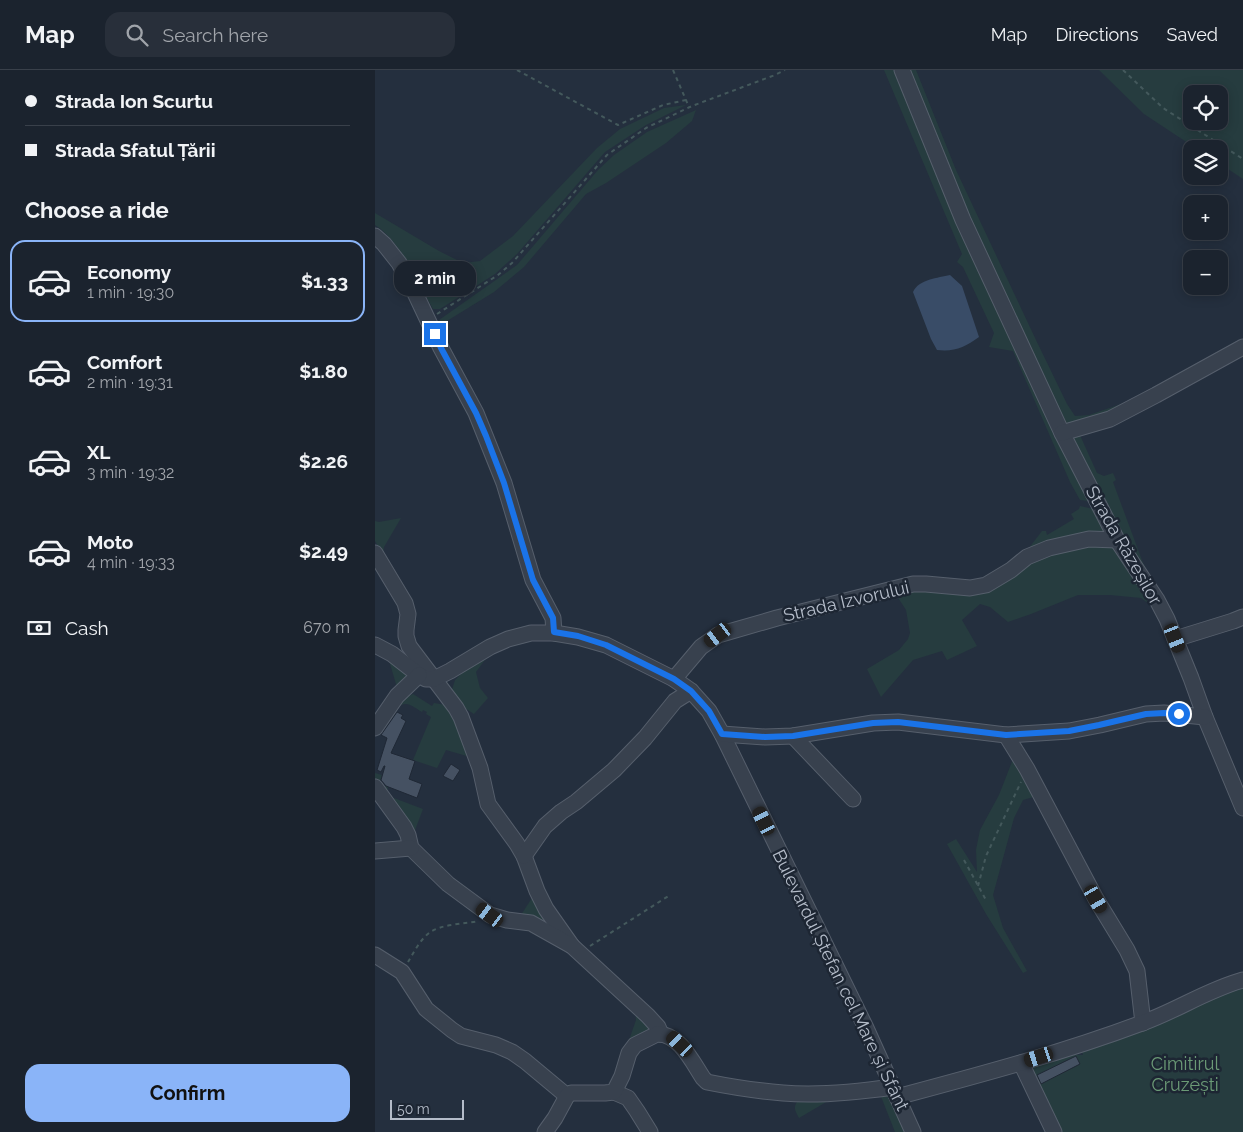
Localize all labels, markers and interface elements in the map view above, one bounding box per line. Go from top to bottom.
search box [105,12,455,57]
text: Map [25,20,75,49]
icon: search [123,21,151,49]
text: Search here [163,24,268,46]
text: Map [991,24,1027,45]
text: Directions [1055,24,1139,45]
text: Saved [1167,24,1218,45]
map controls [1183,85,1228,295]
button: locate [1183,85,1228,130]
text: Strada Ion Scurtu [55,90,213,112]
text: Strada Sfatul Țării [55,139,216,161]
button: layers [1183,140,1228,185]
button: + [1183,195,1228,240]
text: Choose a ride [25,197,169,223]
button: − [1183,250,1228,295]
icon: car [27,259,72,304]
text: Economy [87,261,171,283]
callout: 2 min [394,262,476,296]
text: 2 min [414,269,456,288]
text: $1.33 [301,270,348,292]
text: 1 min · 19:30 [87,283,174,302]
route end [424,323,446,345]
icon: car [27,349,72,394]
text: Comfort [87,351,162,373]
text: $1.80 [299,360,348,382]
text: 2 min · 19:31 [87,373,173,392]
icon: car [27,439,72,484]
text: XL [87,441,110,463]
text: $2.26 [299,450,348,472]
text: 3 min · 19:32 [87,463,174,482]
street label: Strada Răzeșilor [1081,482,1167,609]
icon: car [27,529,72,574]
text: Moto [87,531,133,553]
text: $2.49 [299,540,348,562]
text: 4 min · 19:33 [87,553,175,572]
street label: Strada Izvorului [781,576,911,626]
icon: cash [25,614,53,642]
text: Cash [65,617,109,639]
text: 670 m [303,618,350,637]
car [701,620,734,650]
car [1162,621,1187,655]
route start [1168,703,1190,725]
car [750,804,777,838]
street label: Bulevardul Ștefan cel Mare și Sfânt [768,846,914,1114]
car [1082,882,1109,916]
car [473,900,506,930]
car [663,1028,696,1060]
car [1022,1045,1055,1069]
park label: Cimitirul Cruzești [1151,1053,1219,1095]
button: Confirm [25,1064,350,1122]
scale bar [390,1097,464,1120]
text: 50 m [397,1101,430,1117]

